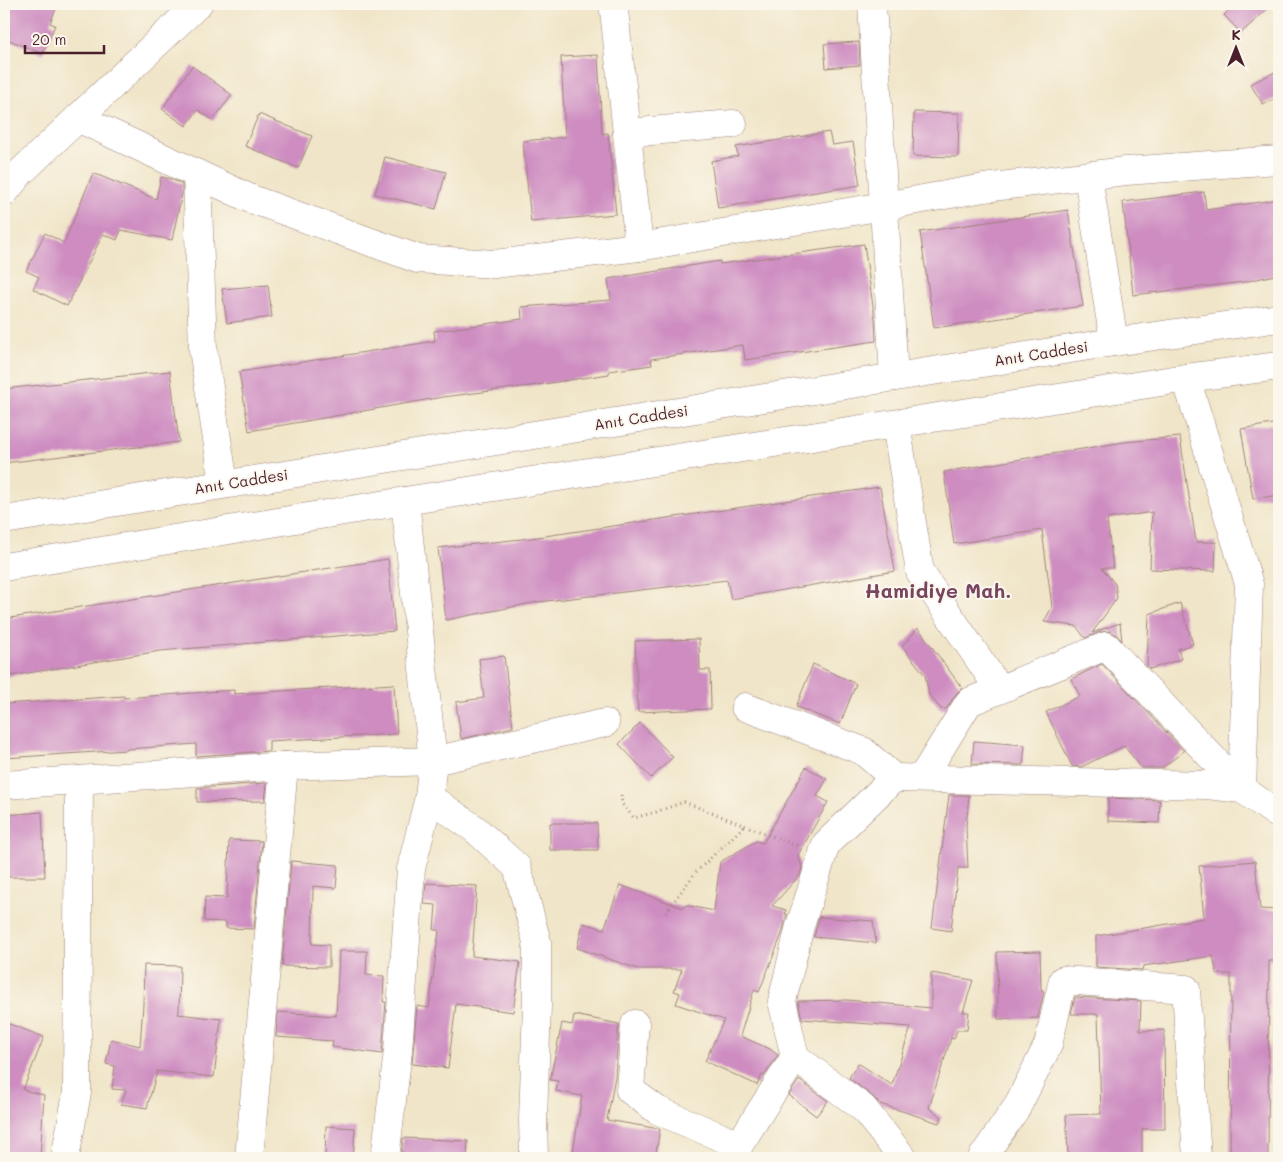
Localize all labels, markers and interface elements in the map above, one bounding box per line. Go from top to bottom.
scale bar [25,22,104,54]
north arrow [1210,22,1260,72]
text: K [1231,25,1241,44]
text: 20 m [32,29,66,49]
street label: Anıt Caddesi [992,336,1090,370]
street label: Anıt Caddesi [592,400,690,434]
street label: Anıt Caddesi [192,464,290,498]
district label: Hamidiye Mah. [865,577,1011,603]

